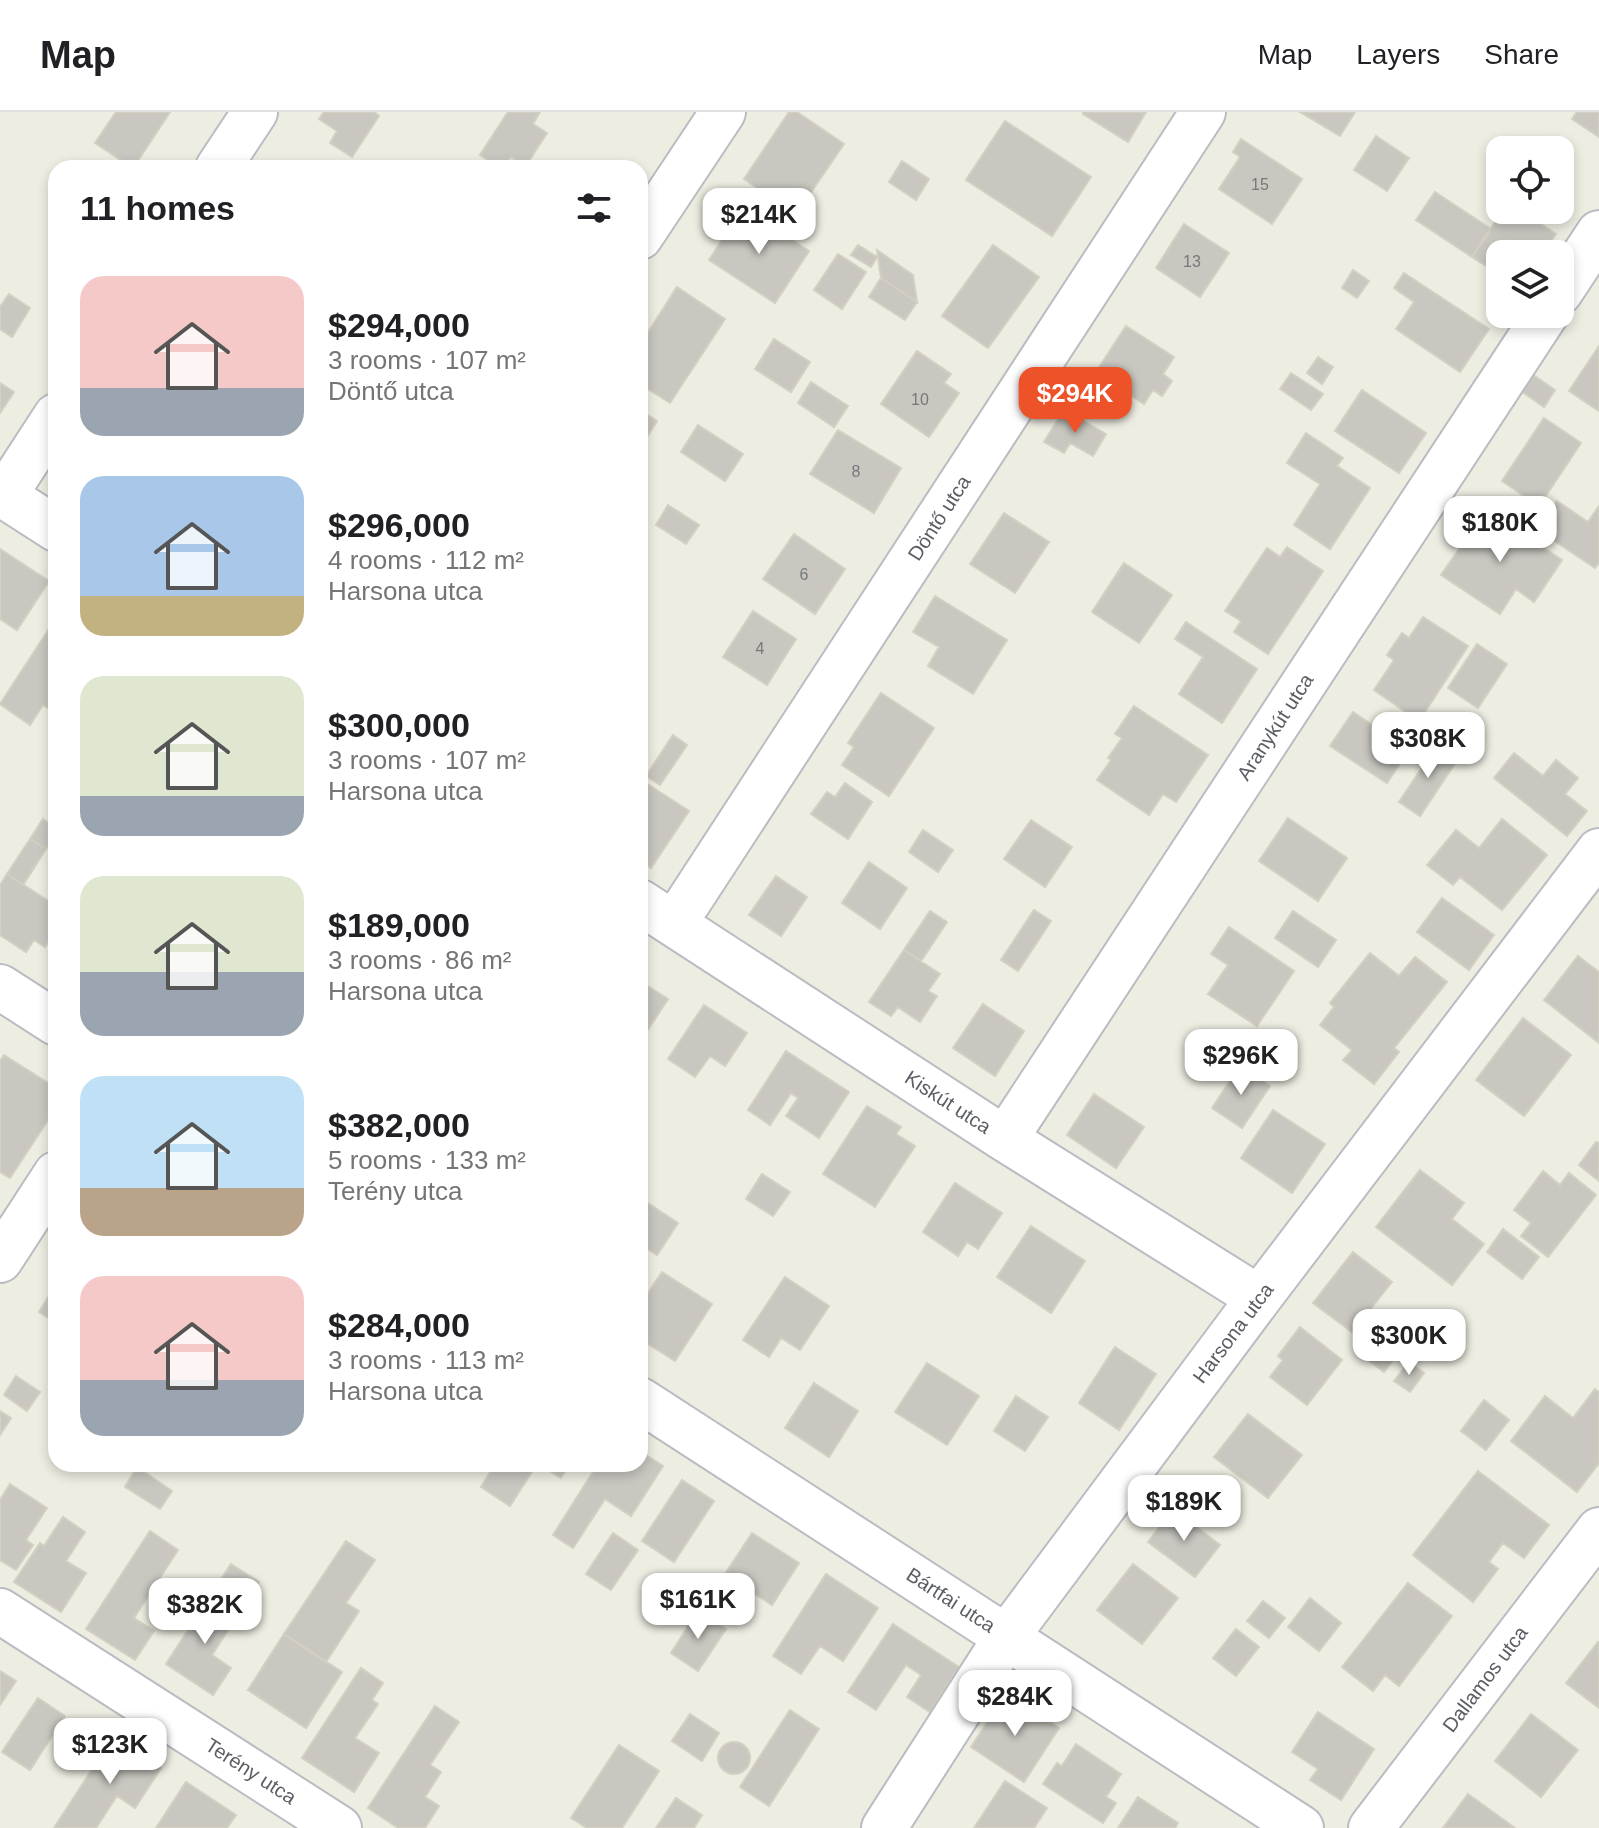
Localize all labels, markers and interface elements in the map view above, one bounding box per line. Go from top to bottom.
text: Map [40,34,116,76]
text: Map [1258,39,1312,70]
text: Layers [1356,39,1440,70]
text: Share [1484,39,1559,70]
map controls [1486,136,1574,328]
button: locate [1486,136,1574,224]
house number: 15 [1251,176,1269,193]
icon: filters [572,186,616,230]
pin: $214K [703,188,815,256]
text: 11 homes [80,189,235,227]
text: $214K [721,199,797,229]
button: layers [1486,240,1574,328]
house number: 13 [1183,253,1201,270]
text: $294,000 [328,306,470,344]
icon: home [144,308,240,404]
text: 3 rooms · 107 m² [328,345,526,375]
pin: $294K [1019,367,1131,435]
text: Döntő utca [328,376,454,406]
text: $294K [1037,378,1113,408]
house number: 10 [911,391,929,408]
house number: 8 [852,463,861,480]
street label: Döntő utca [903,471,975,565]
pin: $180K [1444,496,1556,564]
text: $296,000 [328,506,470,544]
text: $180K [1462,507,1538,537]
icon: home [144,508,240,604]
text: 4 rooms · 112 m² [328,545,524,575]
house number: 6 [800,566,809,583]
text: Harsona utca [328,576,483,606]
house number: 4 [756,640,765,657]
street label: Aranykút utca [1232,669,1318,784]
text: $300,000 [328,706,470,744]
icon: home [144,708,240,804]
pin: $308K [1372,712,1484,780]
text: $308K [1390,723,1466,753]
text: 3 rooms · 107 m² [328,745,526,775]
text: Harsona utca [328,776,483,806]
text: $189,000 [328,906,470,944]
icon: home [144,908,240,1004]
text: 3 rooms · 86 m² [328,945,512,975]
text: Harsona utca [328,976,483,1006]
pin: $296K [1185,1029,1297,1097]
text: $296K [1203,1040,1279,1070]
street label: Kiskút utca [901,1066,996,1138]
text: $382,000 [328,1106,470,1144]
icon: home [144,1108,240,1204]
text: 5 rooms · 133 m² [328,1145,526,1175]
text: Terény utca [328,1176,462,1206]
street label: Harsona utca [1188,1278,1278,1387]
text: $284,000 [328,1306,470,1344]
icon: home [144,1308,240,1404]
pin: $300K [1353,1309,1465,1377]
text: $300K [1371,1320,1447,1350]
text: 3 rooms · 113 m² [328,1345,524,1375]
text: Harsona utca [328,1376,483,1406]
pin: $189K [1128,1475,1240,1543]
text: $189K [1146,1486,1222,1516]
street label: Bártfai utca [903,1563,1000,1637]
pin: $161K [642,1573,754,1641]
pin: $382K [149,1578,261,1646]
text: $161K [660,1584,736,1614]
text: $382K [167,1589,243,1619]
street label: Dallamos utca [1438,1621,1532,1736]
pin: $284K [959,1670,1071,1738]
text: $284K [977,1681,1053,1711]
pin: $123K [54,1718,166,1786]
text: $123K [72,1729,148,1759]
street label: Terény utca [202,1734,301,1809]

